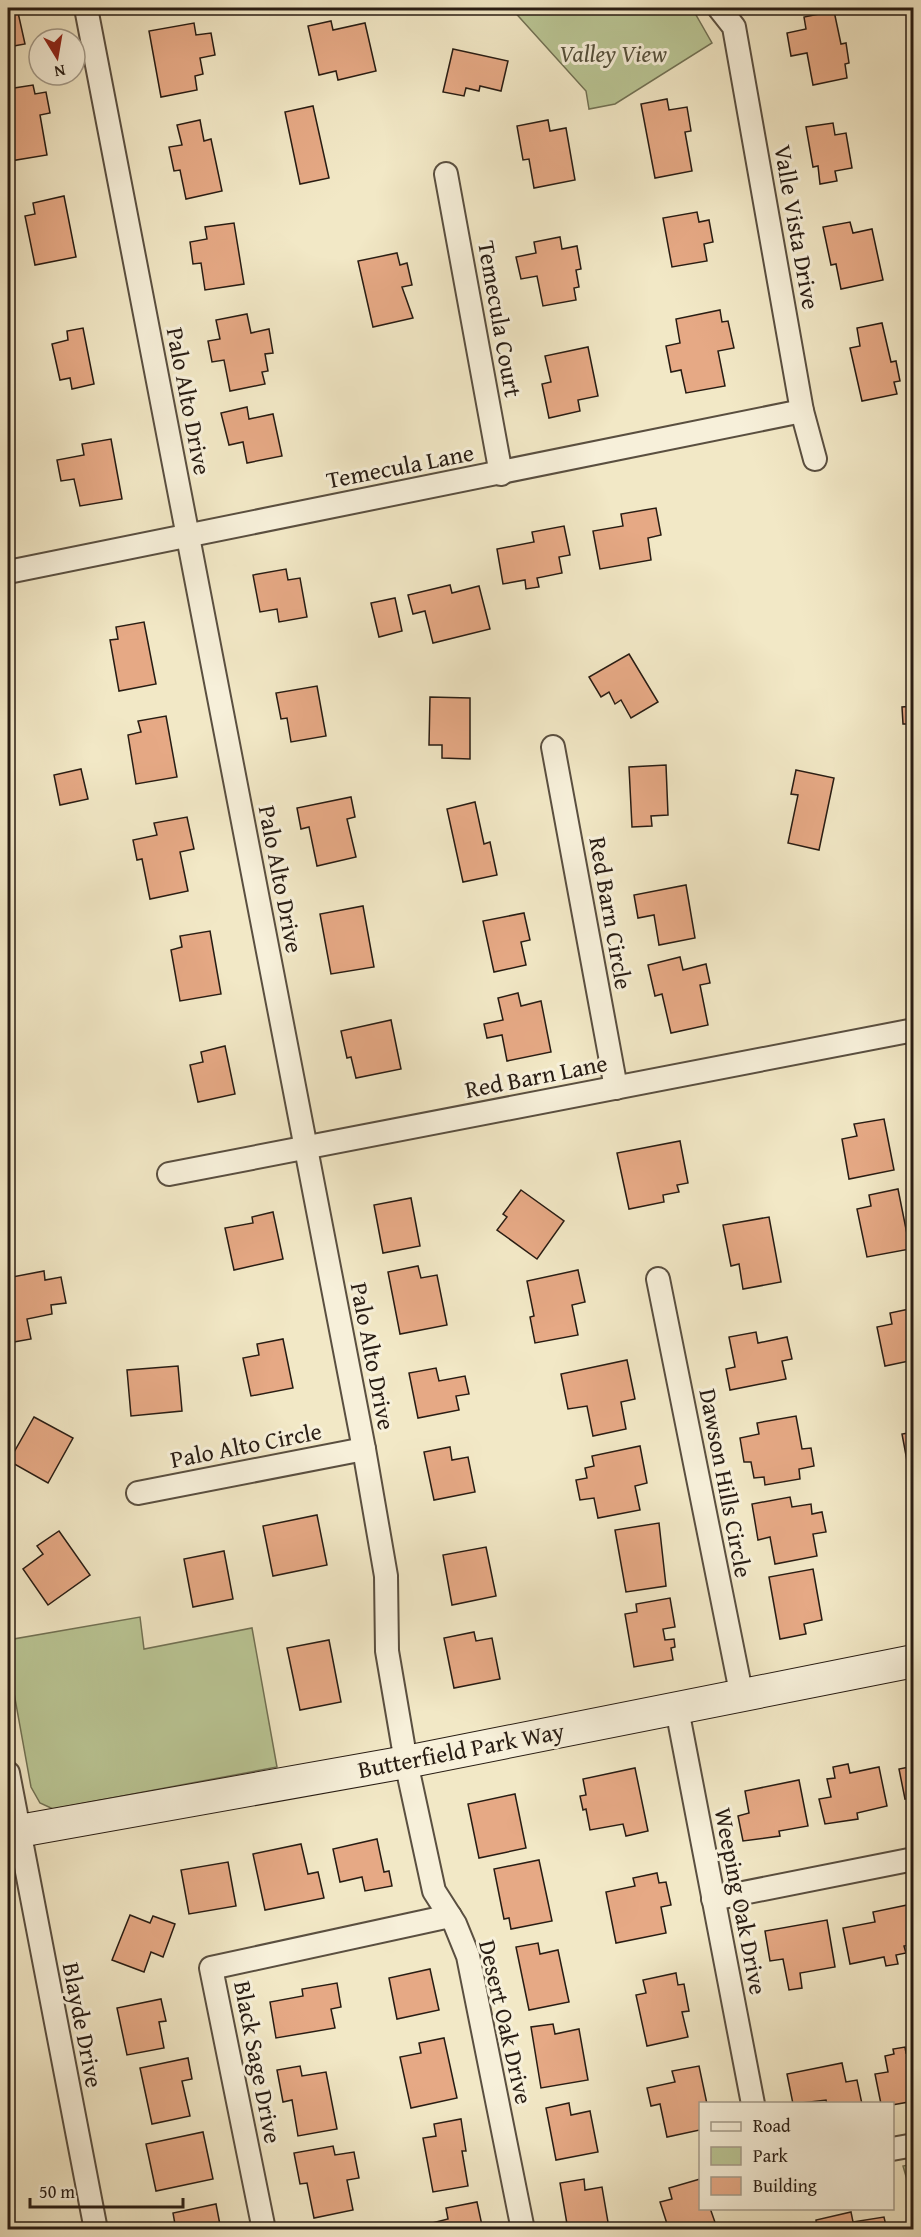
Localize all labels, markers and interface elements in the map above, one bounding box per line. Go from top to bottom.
north arrow [27,27,87,87]
park label: Valley View [559,36,667,71]
text: N [52,59,67,85]
street label: Valle Vista Drive [765,142,829,312]
street label: Temecula Court [469,238,531,400]
street label: Palo Alto Drive [158,324,220,478]
street label: Temecula Lane [323,435,477,497]
street label: Palo Alto Drive [250,802,312,956]
street label: Red Barn Circle [580,834,642,992]
street label: Red Barn Lane [462,1045,610,1107]
street label: Palo Alto Drive [342,1279,404,1433]
street label: Dawson Hills Circle [691,1386,761,1580]
street label: Palo Alto Circle [167,1413,325,1477]
street label: Butterfield Park Way [355,1713,567,1787]
street label: Weeping Oak Drive [706,1805,776,1997]
street label: Desert Oak Drive [470,1936,542,2108]
street label: Blayde Drive [54,1959,112,2091]
street label: Black Sage Drive [225,1978,291,2146]
legend [699,2102,894,2210]
text: Road [753,2112,791,2139]
text: Park [753,2142,789,2169]
scale bar [30,2171,183,2209]
text: Building [753,2172,817,2199]
text: 50 m [39,2178,75,2205]

